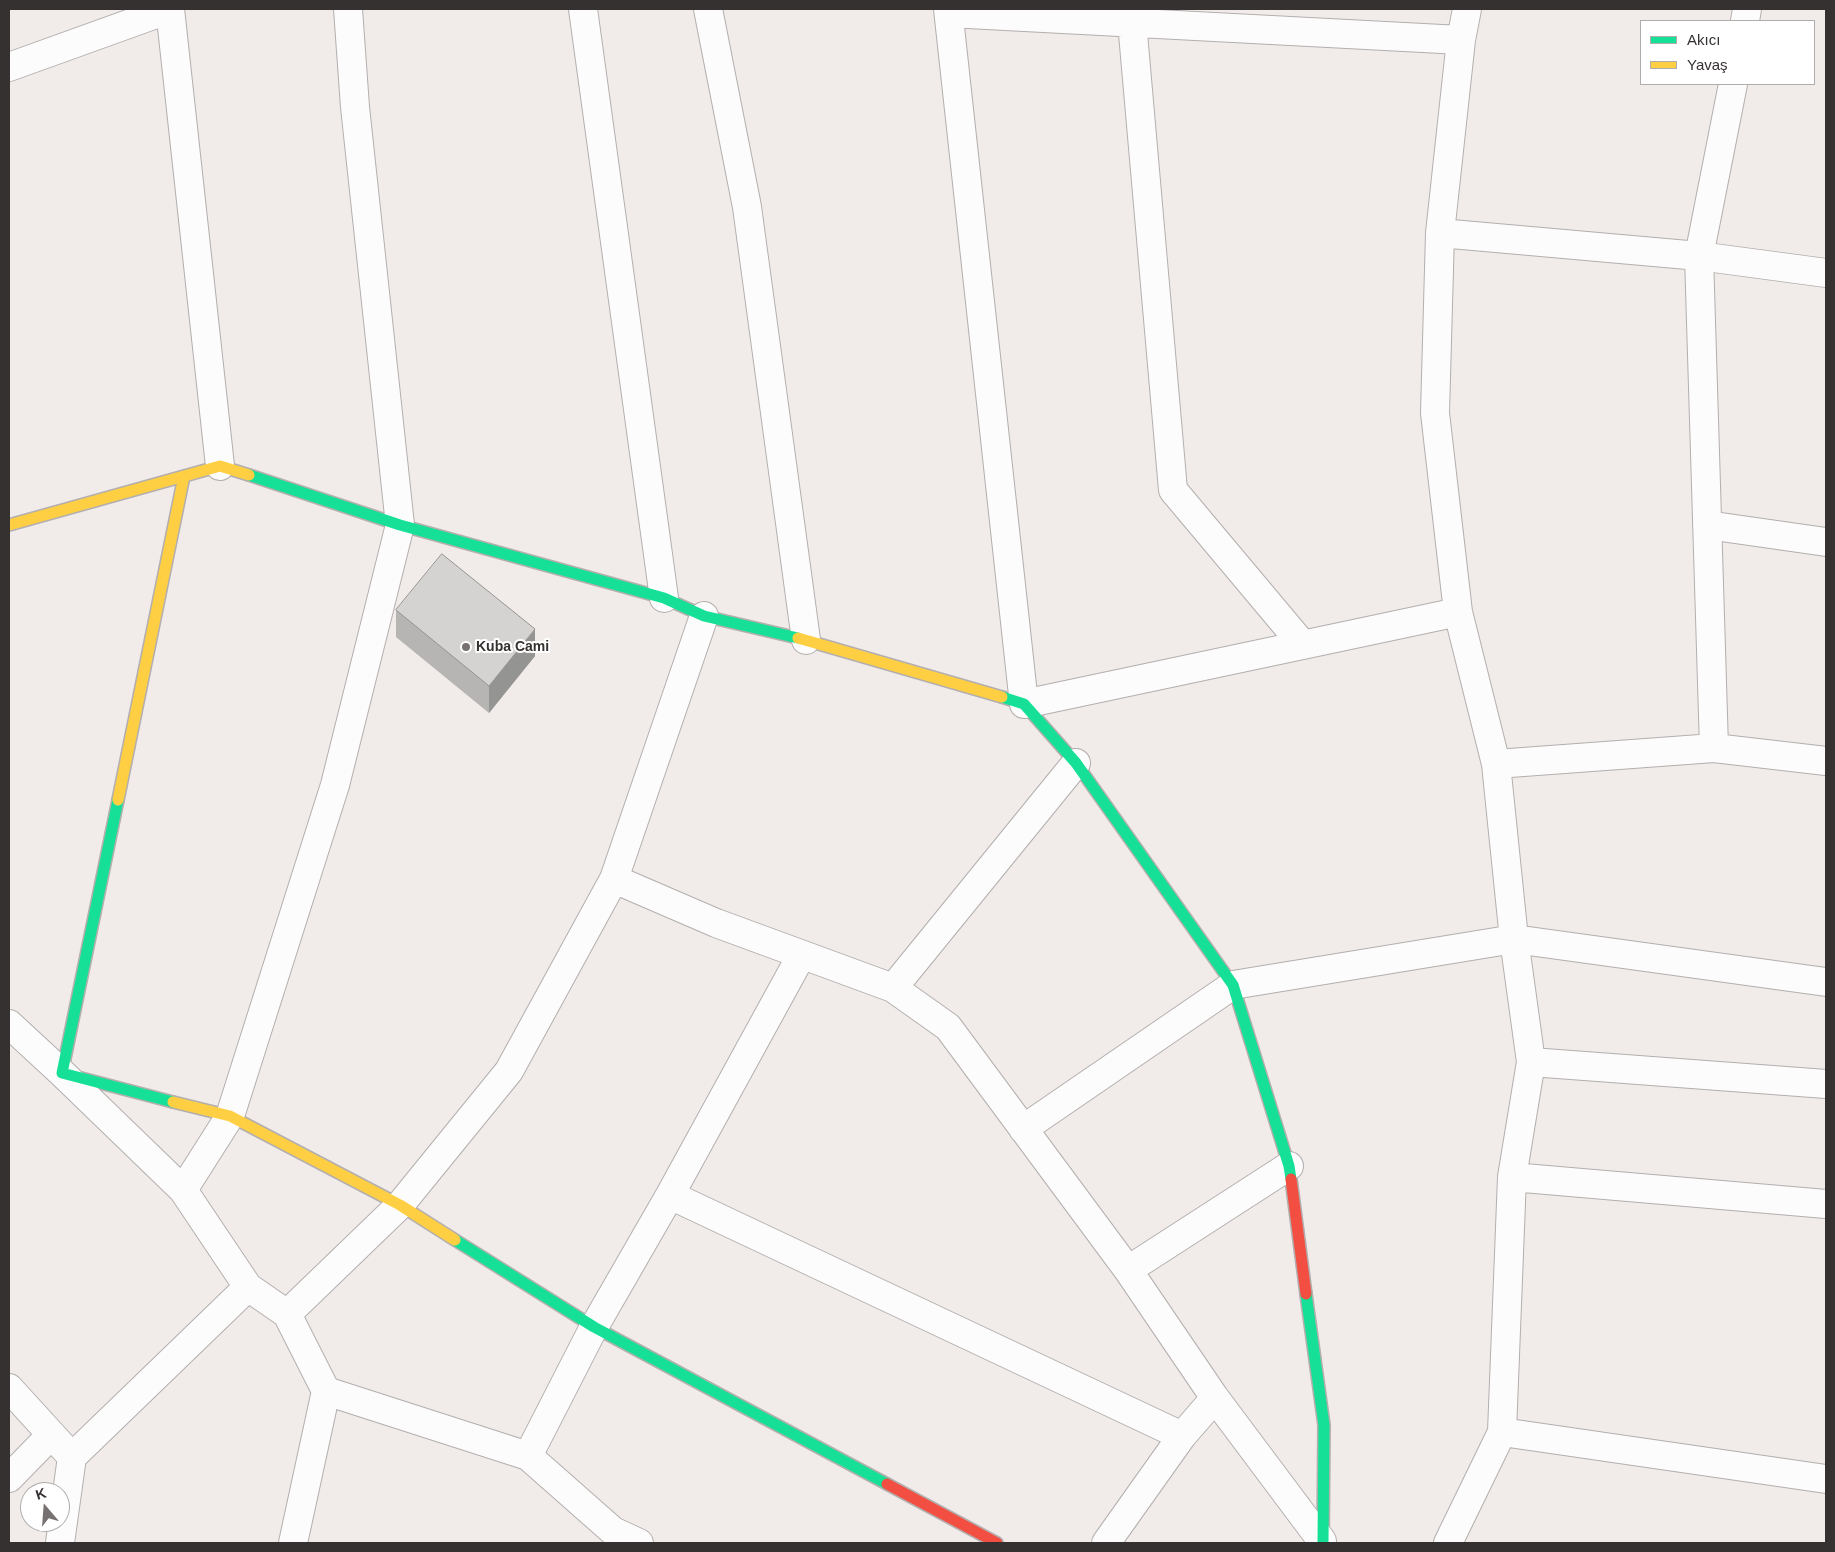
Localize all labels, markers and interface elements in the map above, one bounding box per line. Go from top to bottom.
legend [1640,20,1815,85]
text: Akıcı [1687,31,1720,48]
text: Yavaş [1687,56,1728,73]
place label: Kuba Cami [476,639,549,655]
marker: Kuba Cami [460,641,472,653]
north arrow [20,1482,70,1532]
text: K [33,1485,48,1503]

